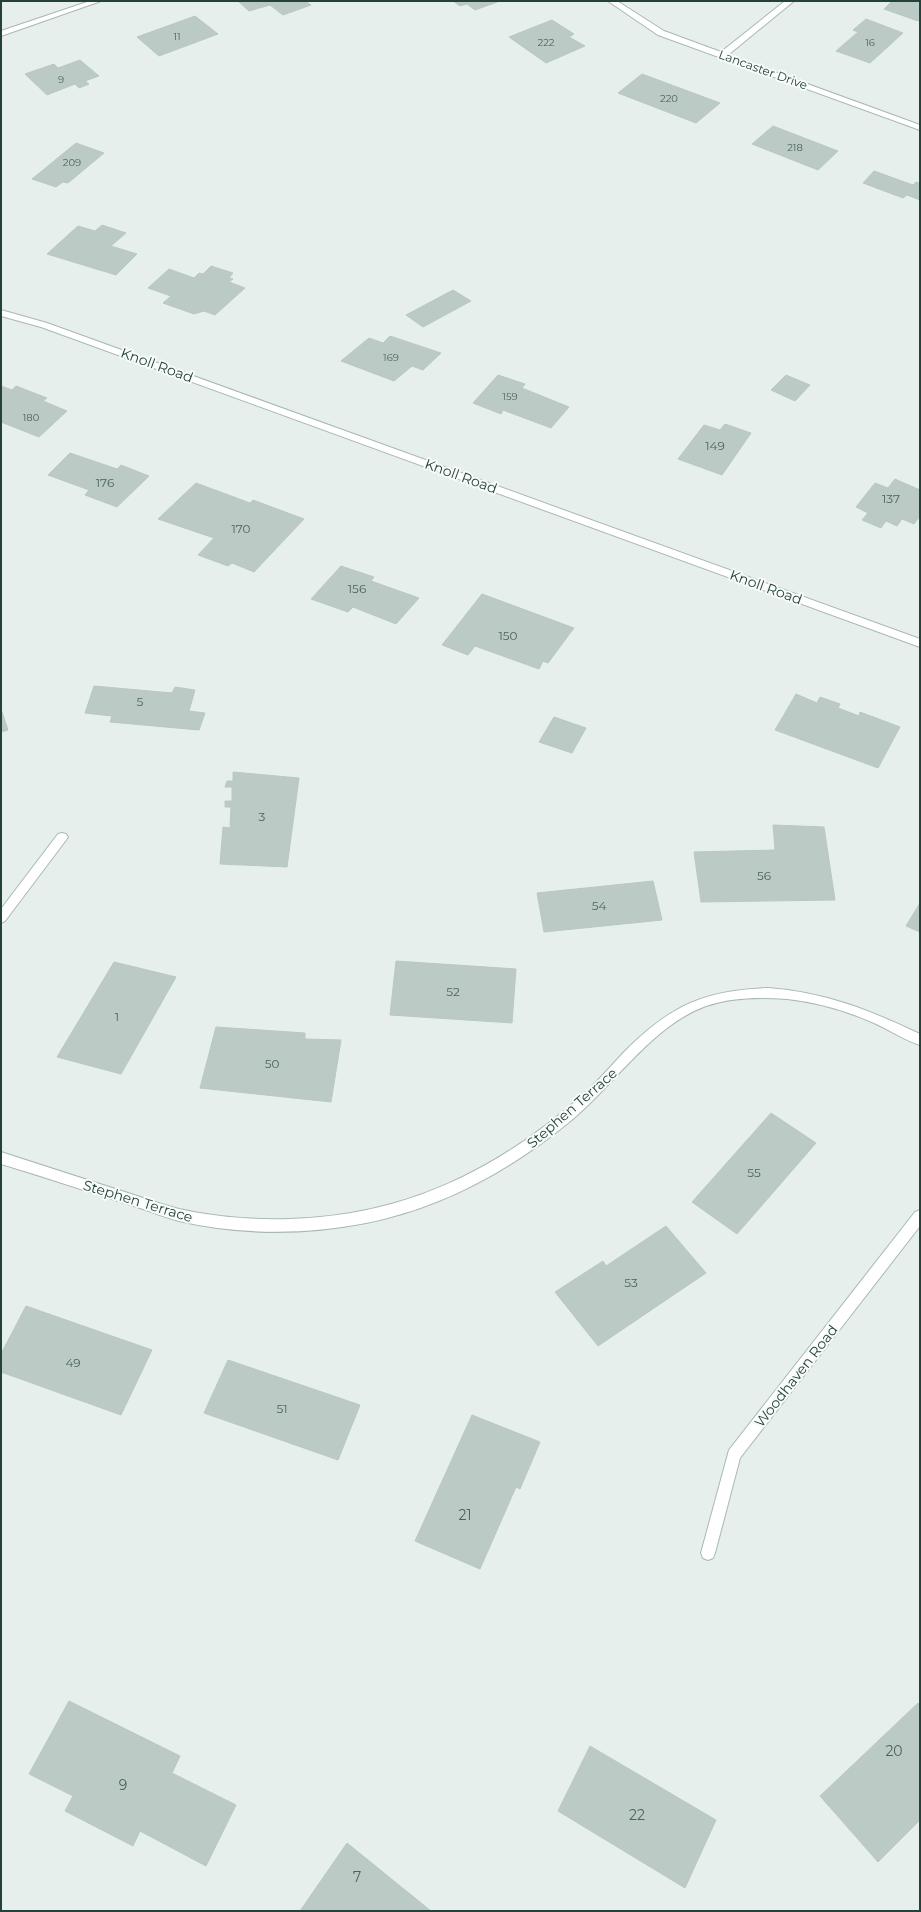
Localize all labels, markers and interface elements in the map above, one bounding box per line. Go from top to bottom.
house number: 11 [173,30,181,43]
house number: 222 [537,36,555,49]
house number: 16 [865,36,875,49]
street label: Lancaster Drive [717,47,810,93]
house number: 9 [58,73,64,86]
house number: 220 [660,92,678,105]
house number: 218 [787,141,803,154]
house number: 209 [63,156,81,169]
street label: Knoll Road [118,344,196,386]
house number: 169 [383,351,399,364]
house number: 159 [502,390,518,403]
house number: 180 [23,411,40,424]
house number: 149 [705,438,725,453]
street label: Knoll Road [422,455,500,497]
house number: 176 [96,475,114,490]
house number: 137 [882,491,900,506]
house number: 170 [231,521,251,536]
street label: Knoll Road [727,566,805,608]
house number: 156 [348,581,366,596]
house number: 150 [498,628,518,643]
house number: 5 [137,694,144,709]
house number: 3 [259,809,266,824]
house number: 56 [757,868,771,883]
house number: 54 [592,898,606,913]
house number: 52 [446,984,460,999]
house number: 1 [115,1009,119,1024]
house number: 50 [265,1056,279,1071]
street label: Stephen Terrace [523,1064,621,1152]
house number: 55 [747,1165,761,1180]
street label: Stephen Terrace [81,1176,195,1226]
house number: 53 [624,1275,638,1290]
street label: Woodhaven Road [750,1321,842,1431]
house number: 49 [65,1355,81,1370]
house number: 51 [276,1401,288,1416]
house number: 21 [458,1506,472,1524]
house number: 20 [885,1742,903,1760]
house number: 9 [119,1776,127,1794]
house number: 22 [629,1806,645,1824]
house number: 7 [353,1868,361,1886]

